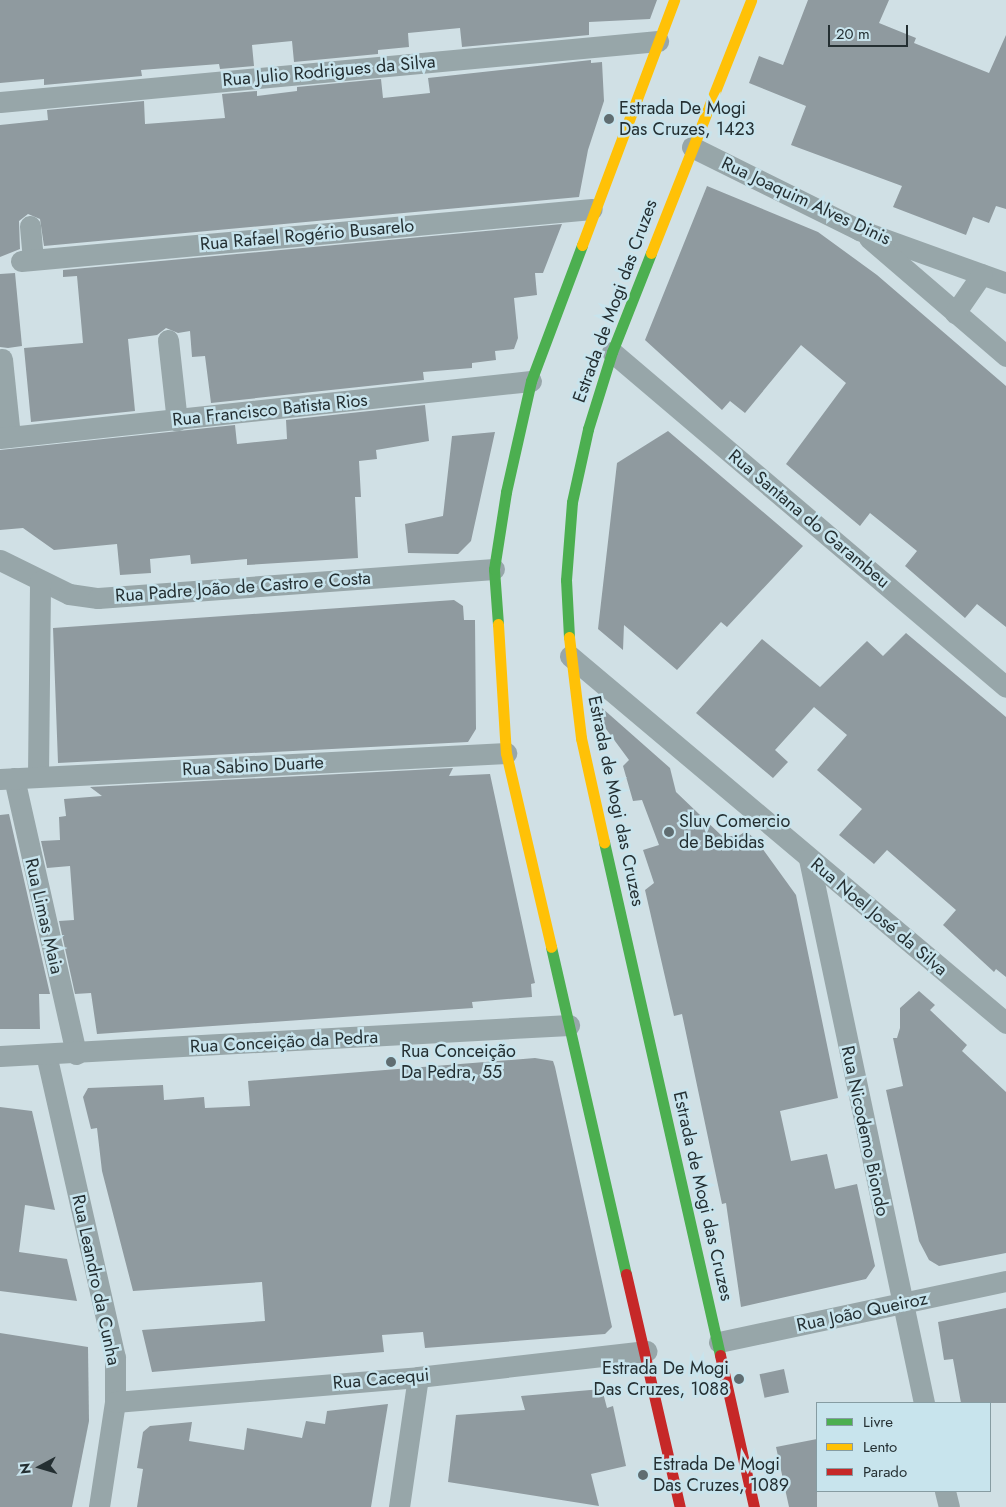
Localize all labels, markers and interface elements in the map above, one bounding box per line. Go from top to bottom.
scale bar [831,15,911,47]
text: 20 m [836,23,870,45]
street label: Rua Julio Rodrigues da Silva [222,51,436,91]
place label: Estrada De Mogi Das Cruzes, 1423 [619,98,755,140]
marker: Estrada De Mogi Das Cruzes, 1423 [603,113,615,125]
street label: Rua Joaquim Alves Dinis [718,152,894,250]
street label: Estrada de Mogi das Cruzes [568,197,662,405]
street label: Rua Rafael Rogério Busarelo [199,215,415,255]
street label: Rua Francisco Batista Rios [171,389,369,431]
street label: Rua Santana do Garambeu [724,445,894,593]
street label: Rua Padre João de Castro e Costa [114,567,372,607]
street label: Estrada de Mogi das Cruzes [583,694,649,908]
street label: Rua Sabino Duarte [182,752,324,780]
place label: Sluv Comercio de Bebidas [679,811,790,854]
marker: Sluv Comercio de Bebidas [663,826,675,838]
street label: Rua Noel José da Silva [806,854,952,980]
street label: Rua Limas Maia [20,856,68,976]
street label: Rua Conceição da Pedra [189,1026,379,1058]
place label: Rua Conceição Da Pedra, 55 [401,1041,516,1084]
street label: Rua Nicodemo Biondo [836,1044,894,1218]
marker: Rua Conceição Da Pedra, 55 [385,1056,397,1068]
street label: Estrada de Mogi das Cruzes [668,1089,738,1303]
street label: Rua Leandro da Cunha [67,1193,125,1367]
street label: Rua João Queiroz [795,1288,929,1336]
place label: Estrada De Mogi Das Cruzes, 1088 [593,1358,729,1400]
street label: Rua Cacequi [332,1364,430,1394]
marker: Estrada De Mogi Das Cruzes, 1088 [733,1373,745,1385]
legend [816,1402,991,1492]
text: Livre [863,1411,893,1433]
text: Lento [863,1436,897,1458]
north arrow [15,1442,65,1492]
place label: Estrada De Mogi Das Cruzes, 1089 [653,1454,789,1496]
text: Parado [863,1461,907,1483]
text: N [15,1462,36,1475]
marker: Estrada De Mogi Das Cruzes, 1089 [637,1469,649,1481]

